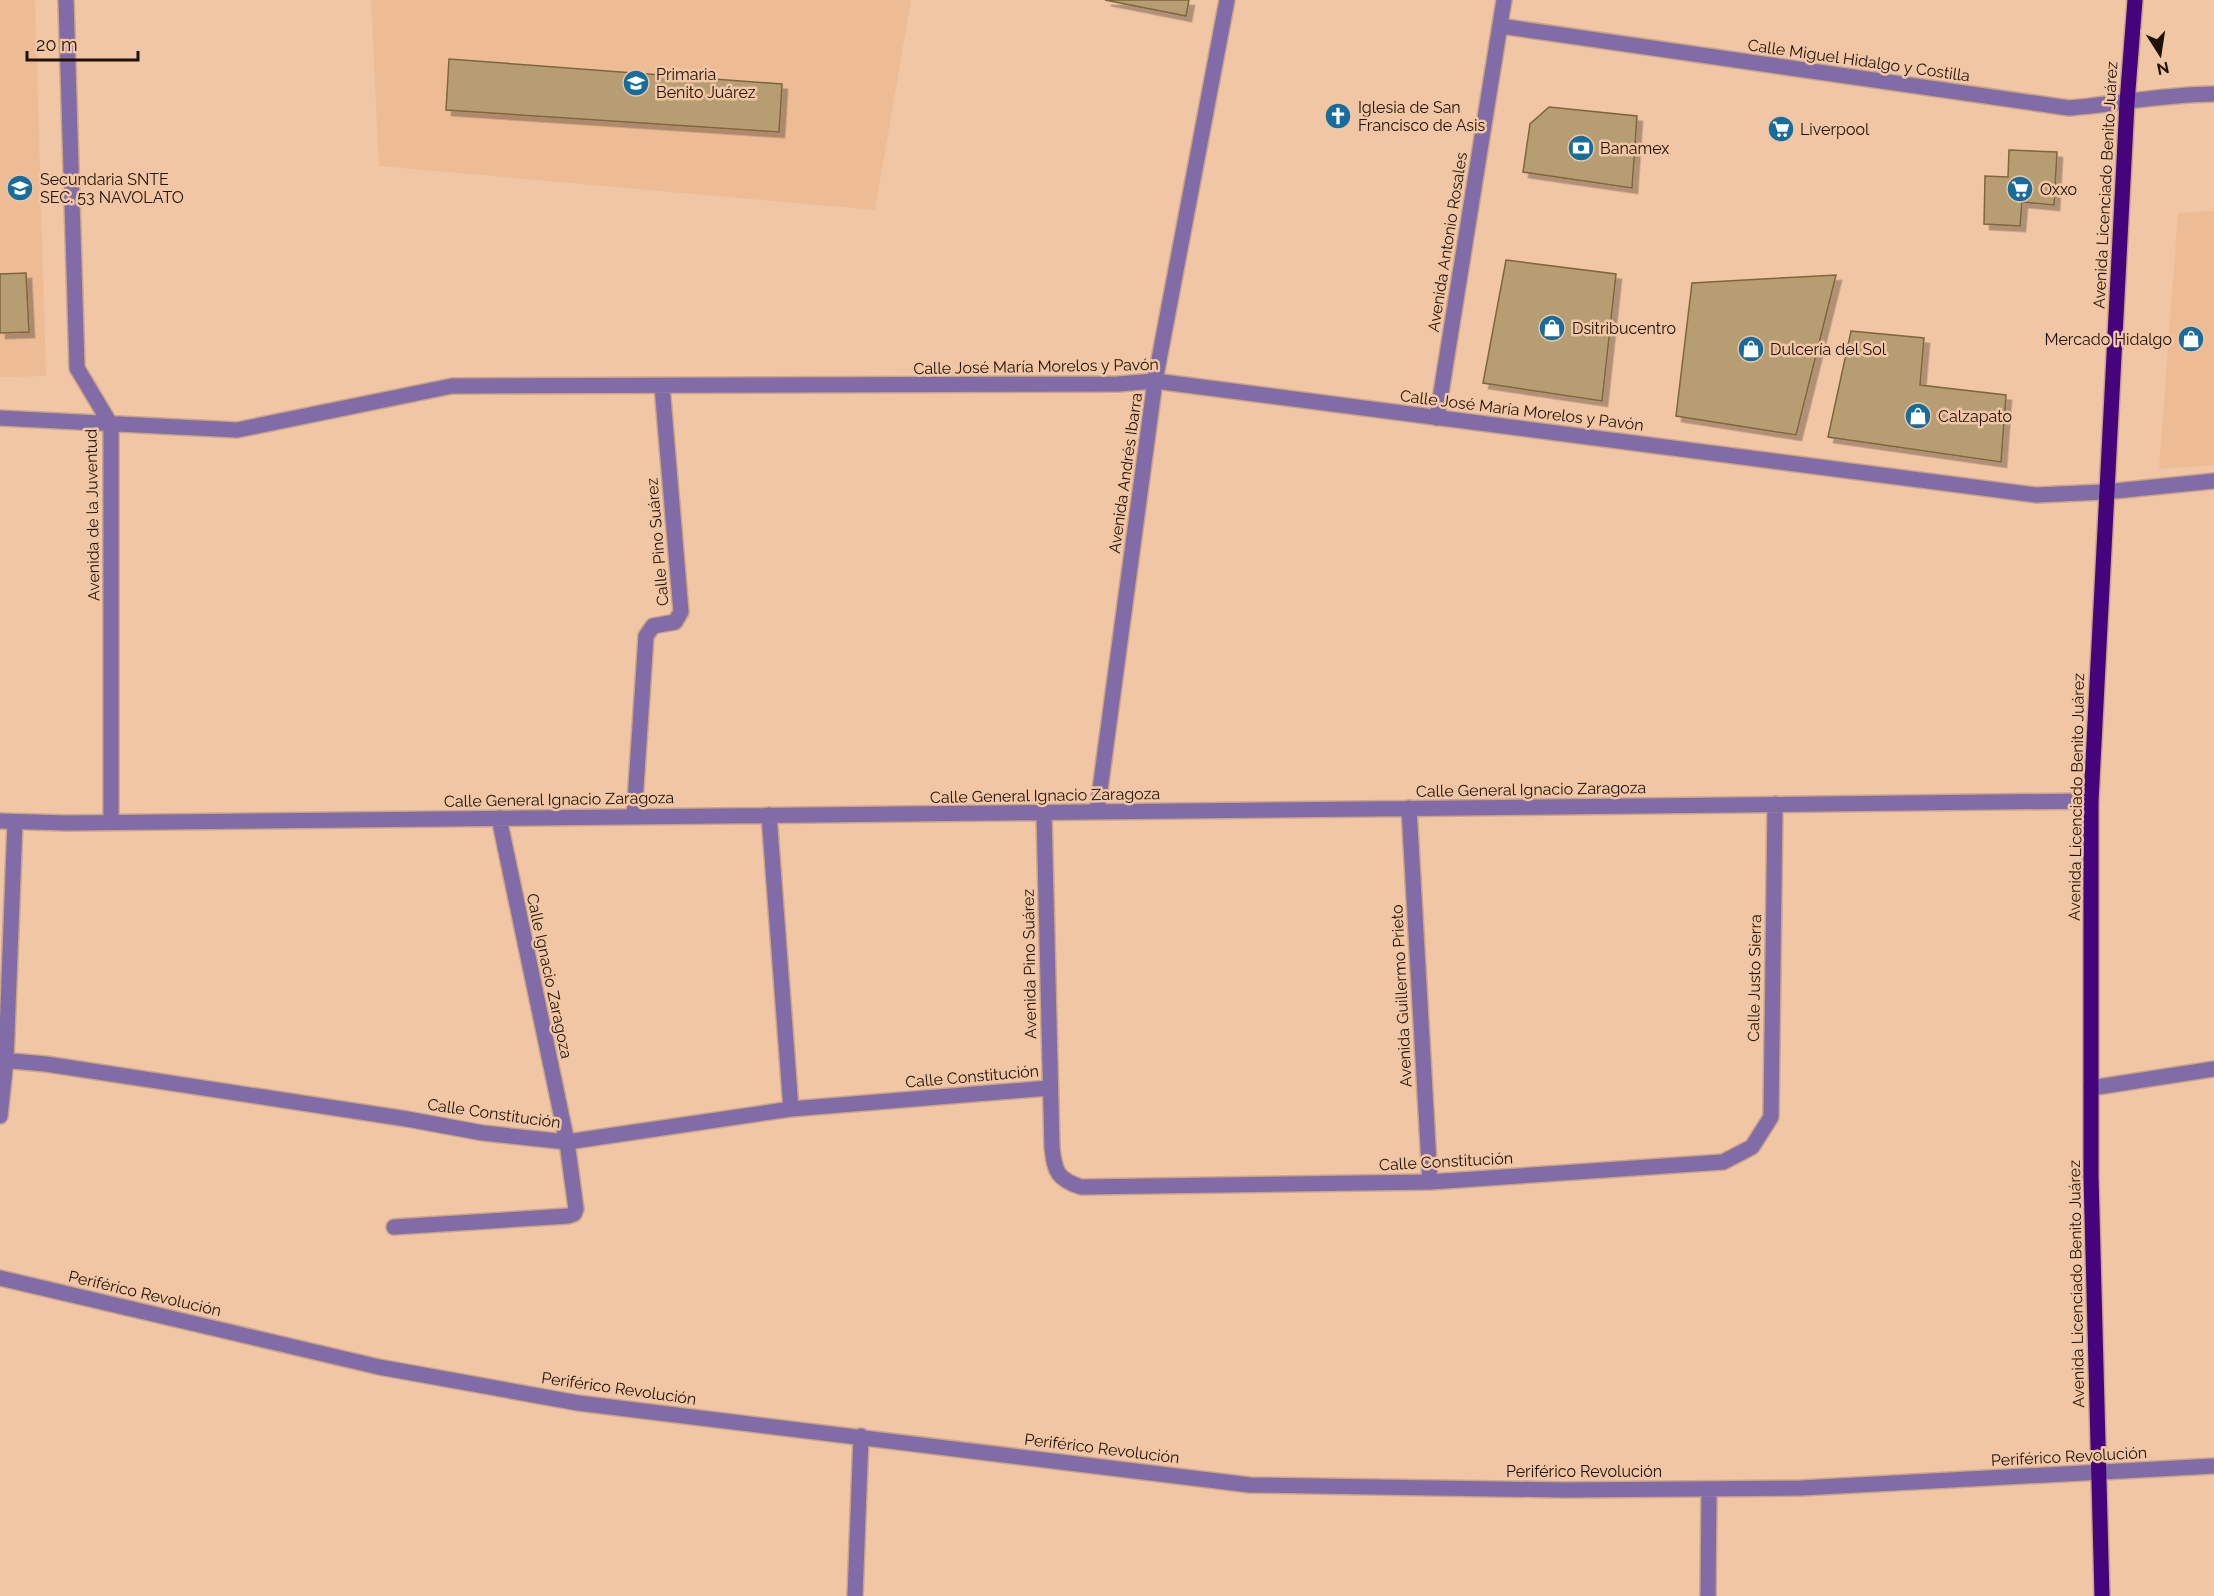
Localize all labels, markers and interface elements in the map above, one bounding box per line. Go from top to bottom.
scale bar [27,24,138,62]
north arrow [2130,24,2190,84]
text: 20 m [36,34,78,55]
street label: Calle Miguel Hidalgo y Costilla [1747,35,1971,86]
text: N [2155,58,2171,79]
street label: Avenida Licenciado Benito Juárez [2090,61,2121,309]
place label: Primaria Benito Juárez [656,65,756,102]
school or university icon: Primaria Benito Juárez [621,68,651,98]
place label: Iglesia de San Francisco de Asis [1358,98,1486,135]
church icon: Iglesia de San Francisco de Asis [1323,101,1353,131]
supermarket icon: Liverpool [1766,114,1796,144]
place label: Liverpool [1800,120,1870,139]
bank icon: Banamex [1566,133,1596,163]
place label: Banamex [1600,139,1669,158]
street label: Avenida Antonio Rosales [1424,151,1471,333]
place label: Secundaria SNTE SEC. 53 NAVOLATO [40,170,184,207]
school or university icon: Secundaria SNTE SEC. 53 NAVOLATO [5,173,35,203]
supermarket icon: Oxxo [2005,174,2035,204]
place label: Oxxo [2040,180,2077,199]
shop icon: Dsitribucentro [1537,313,1567,343]
place label: Dsitribucentro [1572,319,1676,338]
shop icon: Mercado Hidalgo [2176,324,2206,354]
place label: Mercado Hidalgo [2045,330,2172,349]
shop icon: Dulcería del Sol [1736,334,1766,364]
place label: Dulcería del Sol [1770,340,1887,359]
street label: Calle José María Morelos y Pavón [913,355,1159,378]
street label: Calle José María Morelos y Pavón [1399,386,1645,435]
street label: Avenida Andrés Ibarra [1105,391,1146,555]
shop icon: Calzapato [1903,401,1933,431]
place label: Calzapato [1938,407,2012,426]
street label: Avenida de la Juventud [81,429,104,601]
street label: Calle Pino Suárez [642,477,673,607]
street label: Avenida Licenciado Benito Juárez [2065,673,2088,921]
street label: Calle General Ignacio Zaragoza [1416,778,1646,801]
street label: Calle General Ignacio Zaragoza [930,784,1160,807]
street label: Calle General Ignacio Zaragoza [444,788,674,811]
street label: Avenida Pino Suárez [1019,889,1040,1039]
street label: Calle Ignacio Zaragoza [523,892,576,1060]
street label: Avenida Guillermo Prieto [1387,904,1416,1088]
street label: Calle Justo Sierra [1744,914,1765,1042]
street label: Calle Constitución [904,1061,1040,1092]
street label: Calle Constitución [426,1095,562,1132]
street label: Calle Constitución [1378,1148,1514,1174]
street label: Avenida Licenciado Benito Juárez [2065,1160,2088,1408]
street label: Periférico Revolución [67,1267,223,1320]
street label: Periférico Revolución [540,1368,698,1409]
street label: Periférico Revolución [1023,1430,1181,1467]
street label: Periférico Revolución [1991,1443,2148,1470]
street label: Periférico Revolución [1506,1462,1662,1481]

